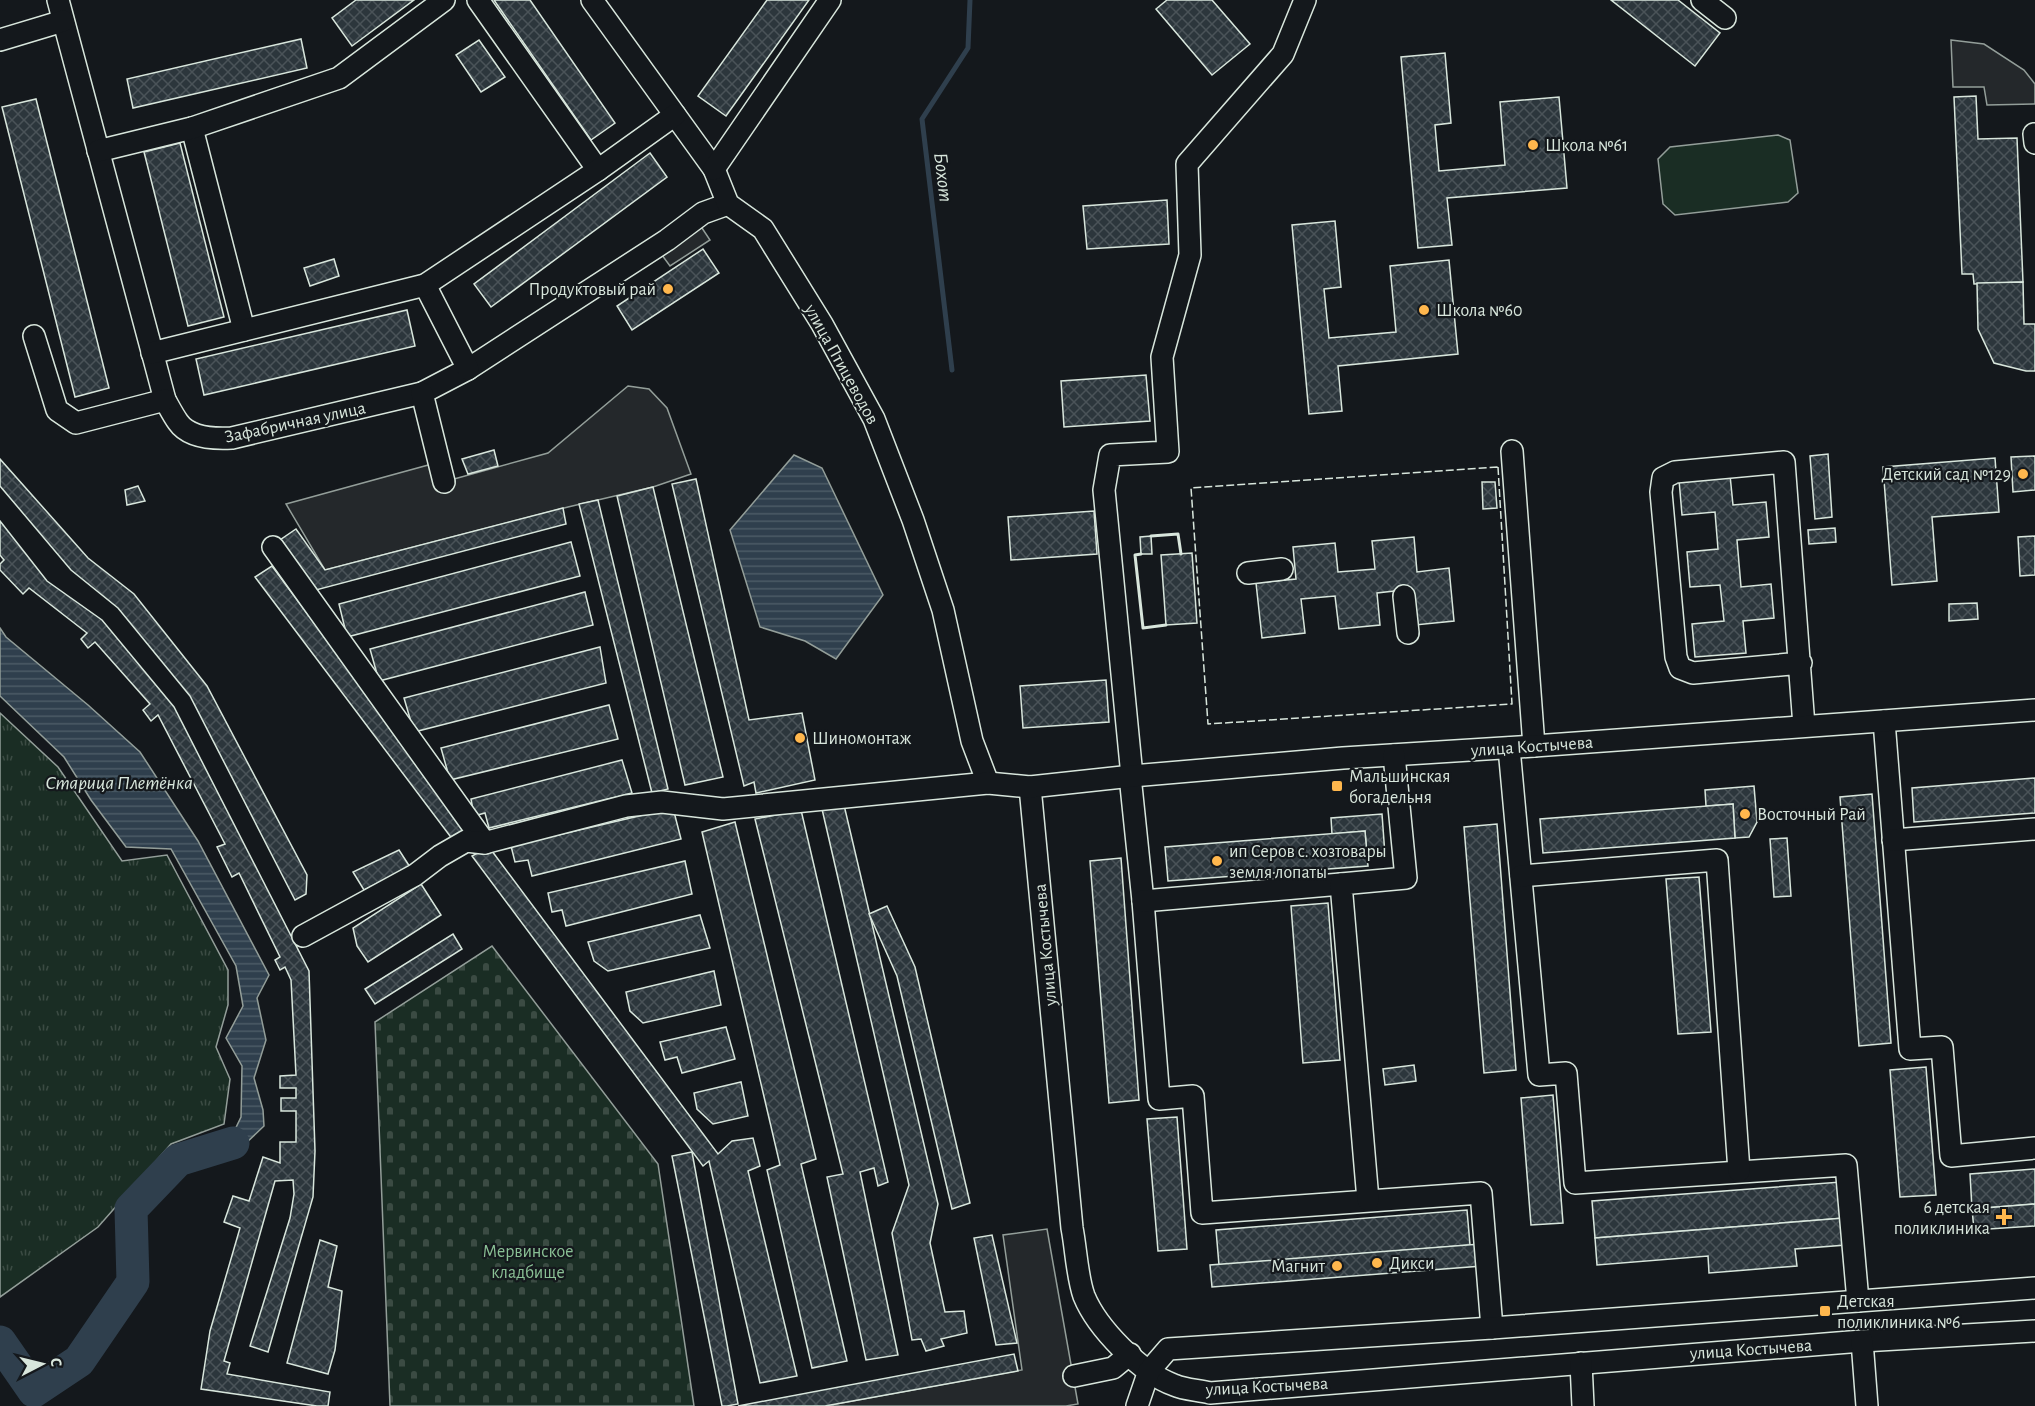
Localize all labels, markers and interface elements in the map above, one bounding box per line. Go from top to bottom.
place label: Школа №61 [1545,137,1628,155]
marker: Школа №61 [1526,138,1540,152]
water label: Бохот [930,151,956,203]
place label: Продуктовый рай [528,281,656,299]
marker: Продуктовый рай [661,282,675,296]
street label: улица Птицеводов [800,301,882,427]
place label: Школа №60 [1436,302,1522,320]
marker: Школа №60 [1417,303,1431,317]
street label: Зафабричная улица [223,398,367,447]
place label: Детский сад №129 [1882,466,2011,484]
marker: Детский сад №129 [2016,467,2030,481]
place label: Шиномонтаж [812,730,912,748]
marker: Шиномонтаж [793,731,807,745]
street label: улица Костычева [1469,734,1594,760]
place label: Мальшинская богадельня [1349,768,1451,807]
water label: Старица Плетёнка [45,773,193,793]
marker: Мальшинская богадельня [1330,779,1344,793]
place label: Восточный Рай [1757,806,1866,824]
marker: Восточный Рай [1738,807,1752,821]
place label: ип Серов с. хозтовары земля лопаты [1229,843,1387,882]
marker: ип Серов с. хозтовары земля лопаты [1210,854,1224,868]
street label: улица Костычева [1032,883,1060,1008]
place label: 6 детская поликлиника [1894,1199,1990,1238]
marker: 6 детская поликлиника [1995,1208,2013,1226]
park label: Мервинское кладбище [483,1243,573,1282]
place label: Дикси [1389,1255,1435,1273]
marker: Дикси [1370,1256,1384,1270]
place label: Магнит [1271,1258,1326,1276]
marker: Магнит [1330,1259,1344,1273]
place label: Детская поликлиника №6 [1837,1293,1960,1332]
marker: Детская поликлиника №6 [1818,1304,1832,1318]
north arrow [12,1334,72,1394]
street label: улица Костычева [1688,1337,1813,1363]
text: С [47,1357,64,1368]
street label: улица Костычева [1204,1375,1329,1399]

